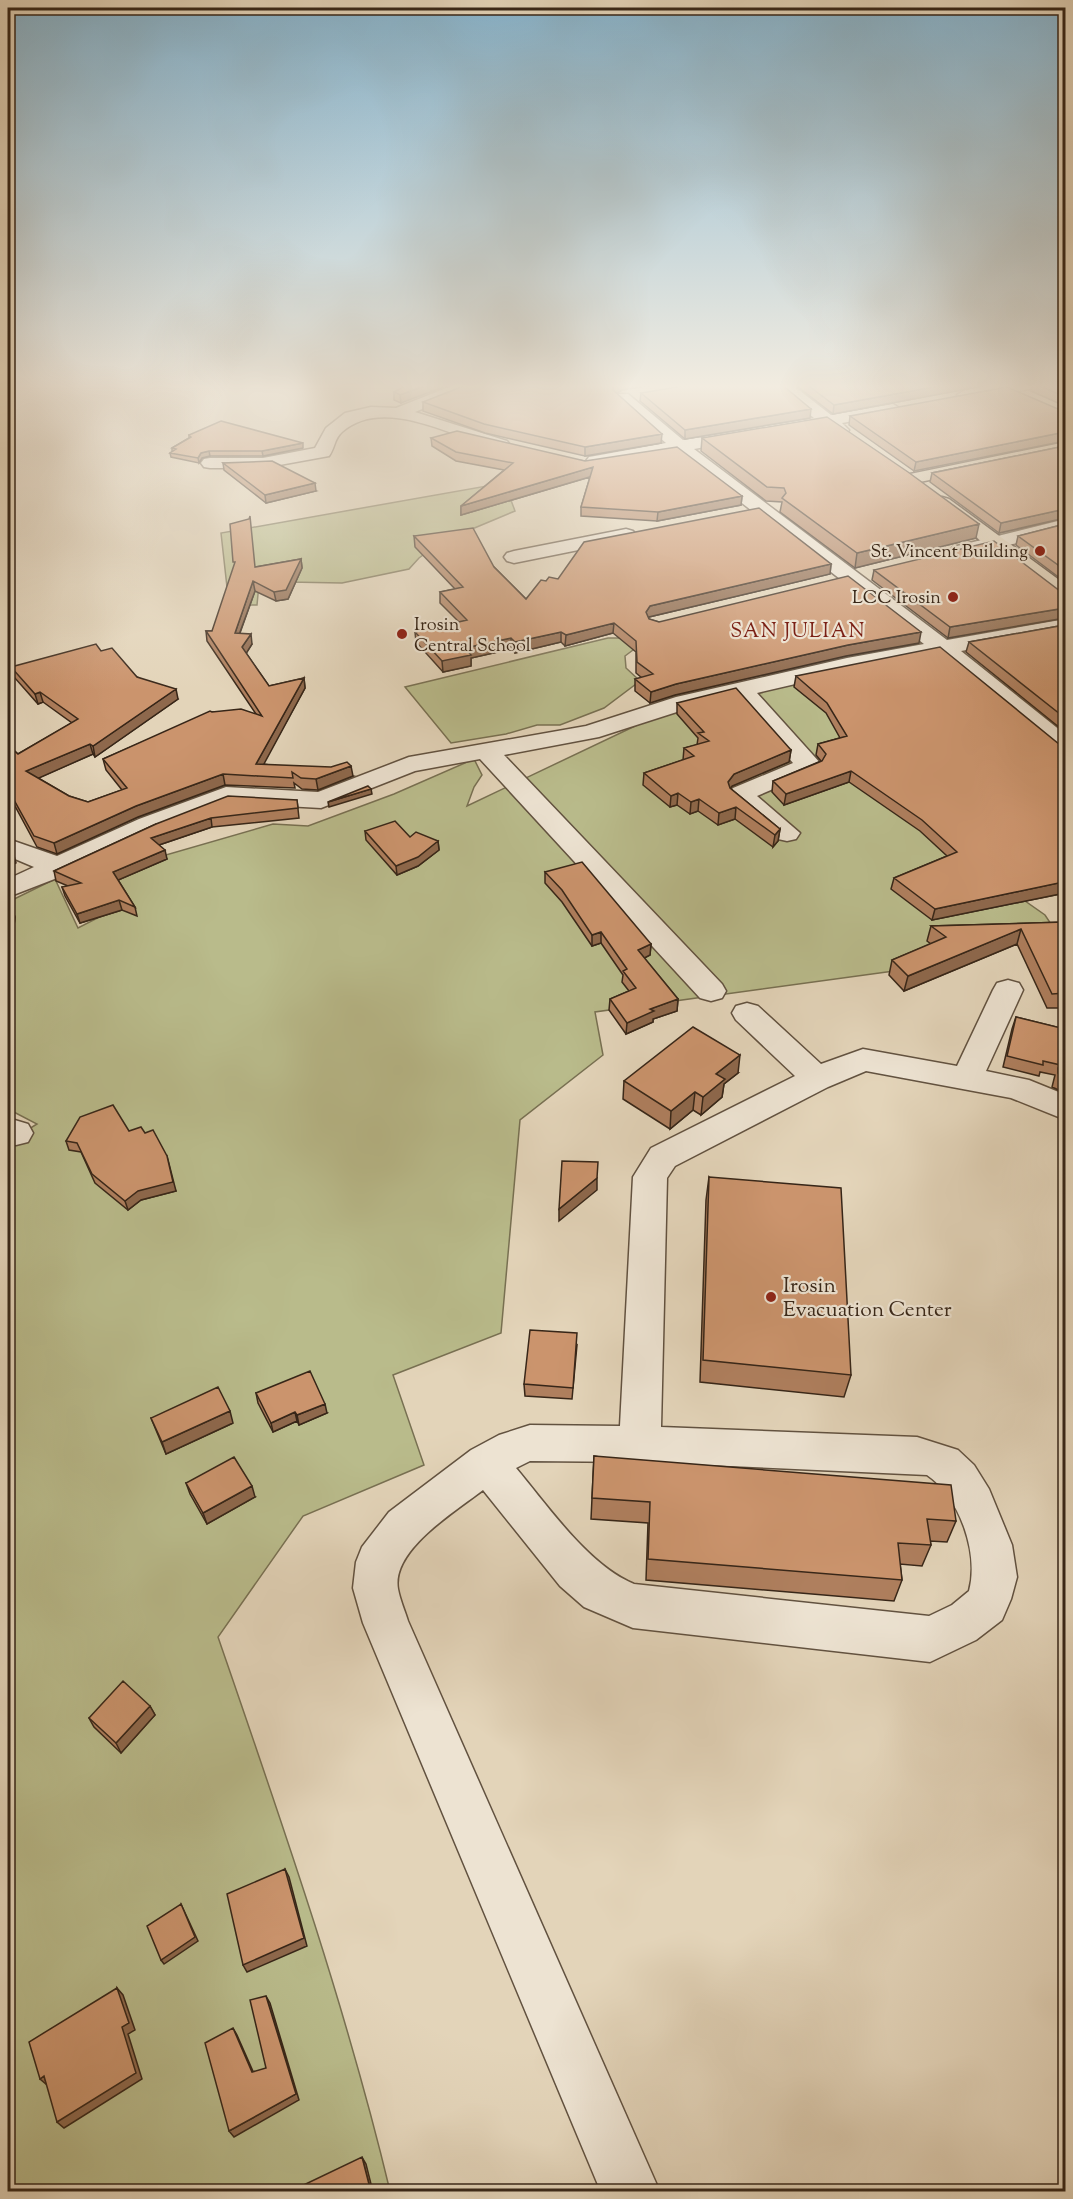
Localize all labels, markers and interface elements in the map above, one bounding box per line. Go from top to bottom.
place label: St. Vincent Building [871,540,1028,566]
marker: St. Vincent Building [1033,544,1047,558]
place label: LCC Irosin [852,586,941,612]
marker: LCC Irosin [946,590,960,604]
place label: Irosin Central School [414,613,531,660]
district label: SAN JULIAN [730,618,866,647]
marker: Irosin Central School [395,627,409,641]
place label: Irosin Evacuation Center [783,1272,952,1326]
marker: Irosin Evacuation Center [764,1290,778,1304]

